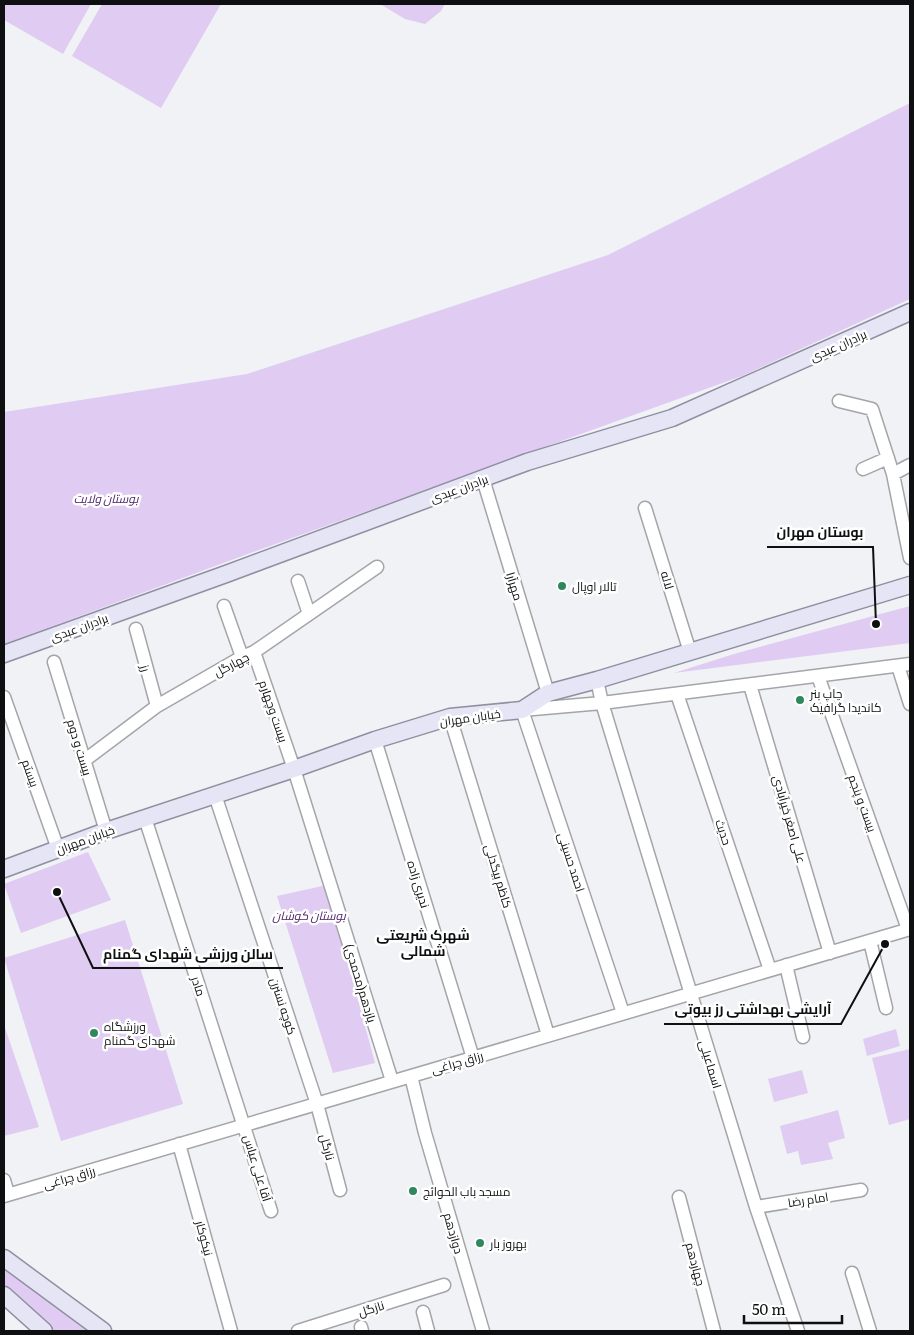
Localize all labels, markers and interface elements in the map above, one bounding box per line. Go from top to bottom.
street label: برادران عبدی [807,324,869,366]
street label: برادران عبدی [428,469,490,507]
park label: بوستان ولایت [74,489,139,507]
callout: بوستان مهران [767,518,873,547]
text: بوستان مهران [777,521,863,541]
street label: لاله [657,569,679,591]
street label: مهرآرا [502,570,528,602]
place label: تالار اوپال [572,577,617,596]
marker: تالار اوپال [556,580,568,592]
street label: برادران عبدی [48,608,110,646]
street label: چهارگل [210,647,252,682]
street label: رز [136,662,156,674]
street label: بیست وچهارم [254,678,293,745]
place label: چاپ بنر کاندیدا گرافیک [809,684,881,716]
marker: چاپ بنر کاندیدا گرافیک [794,694,806,706]
street label: خیابان مهران [438,704,502,730]
street label: بیست و دوم [63,717,97,777]
street label: بیستم [18,757,44,789]
street label: بیست و پنجم [843,772,882,835]
street label: علی اصغر خیرآبادی [769,773,811,865]
street label: حدیث [711,817,737,847]
street label: خیابان مهران [53,820,117,858]
street label: احمد حسینی [554,830,590,894]
street label: کاظم بیگدلی [481,842,517,910]
street label: ندیری زاده [403,858,435,910]
park label: بوستان کوشان [272,906,346,924]
district label: شهرک شریعتی شمالی [376,924,470,960]
callout: سالن ورزشی شهدای گمنام [93,939,283,968]
street label: یازدهم(محمدی) [341,941,382,1025]
text: سالن ورزشی شهدای گمنام [103,943,273,964]
street label: مادر [187,973,211,998]
street label: کوچه نسترن [265,975,302,1037]
callout: آرایشی بهداشتی رز بیوتی [664,995,841,1024]
text: آرایشی بهداشتی رز بیوتی [675,998,832,1018]
place label: ورزشگاه شهدای گمنام [104,1017,176,1049]
marker: ورزشگاه شهدای گمنام [88,1027,100,1039]
street label: اسماعیلی [695,1038,727,1090]
street label: رزاق چراغی [429,1046,485,1079]
street label: آقا علی عباس [239,1132,277,1204]
street label: نارگل [316,1132,340,1162]
street label: رزاق چراغی [41,1161,97,1194]
place label: مسجد باب الحوائج [423,1182,510,1200]
marker: مسجد باب الحوائج [407,1185,419,1197]
street label: امام رضا [786,1187,830,1211]
street label: دوازدهم [440,1210,468,1256]
street label: نیکوکار [191,1217,218,1258]
place label: بهروز بار [489,1234,527,1252]
marker: بهروز بار [474,1237,486,1249]
street label: چهاردهم [681,1240,710,1288]
scale bar [744,1292,842,1324]
street label: نازگل [356,1296,386,1320]
text: 50 m [752,1297,786,1320]

